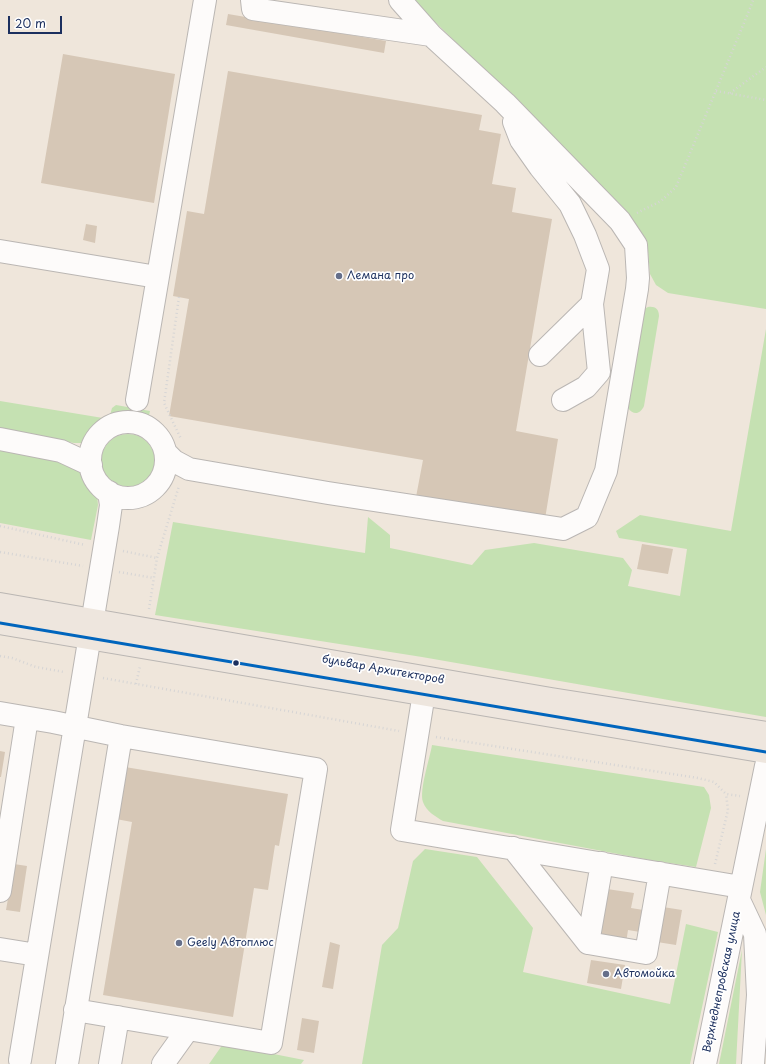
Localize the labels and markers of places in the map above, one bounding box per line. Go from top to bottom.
place label: Лемана про [347,269,414,283]
marker: Лемана про [334,271,344,281]
unlabelled marker [231,658,241,668]
place label: Geely Автоплюс [187,936,274,950]
marker: Geely Автоплюс [174,938,184,948]
place label: Автомойка [614,967,675,981]
marker: Автомойка [601,969,611,979]

